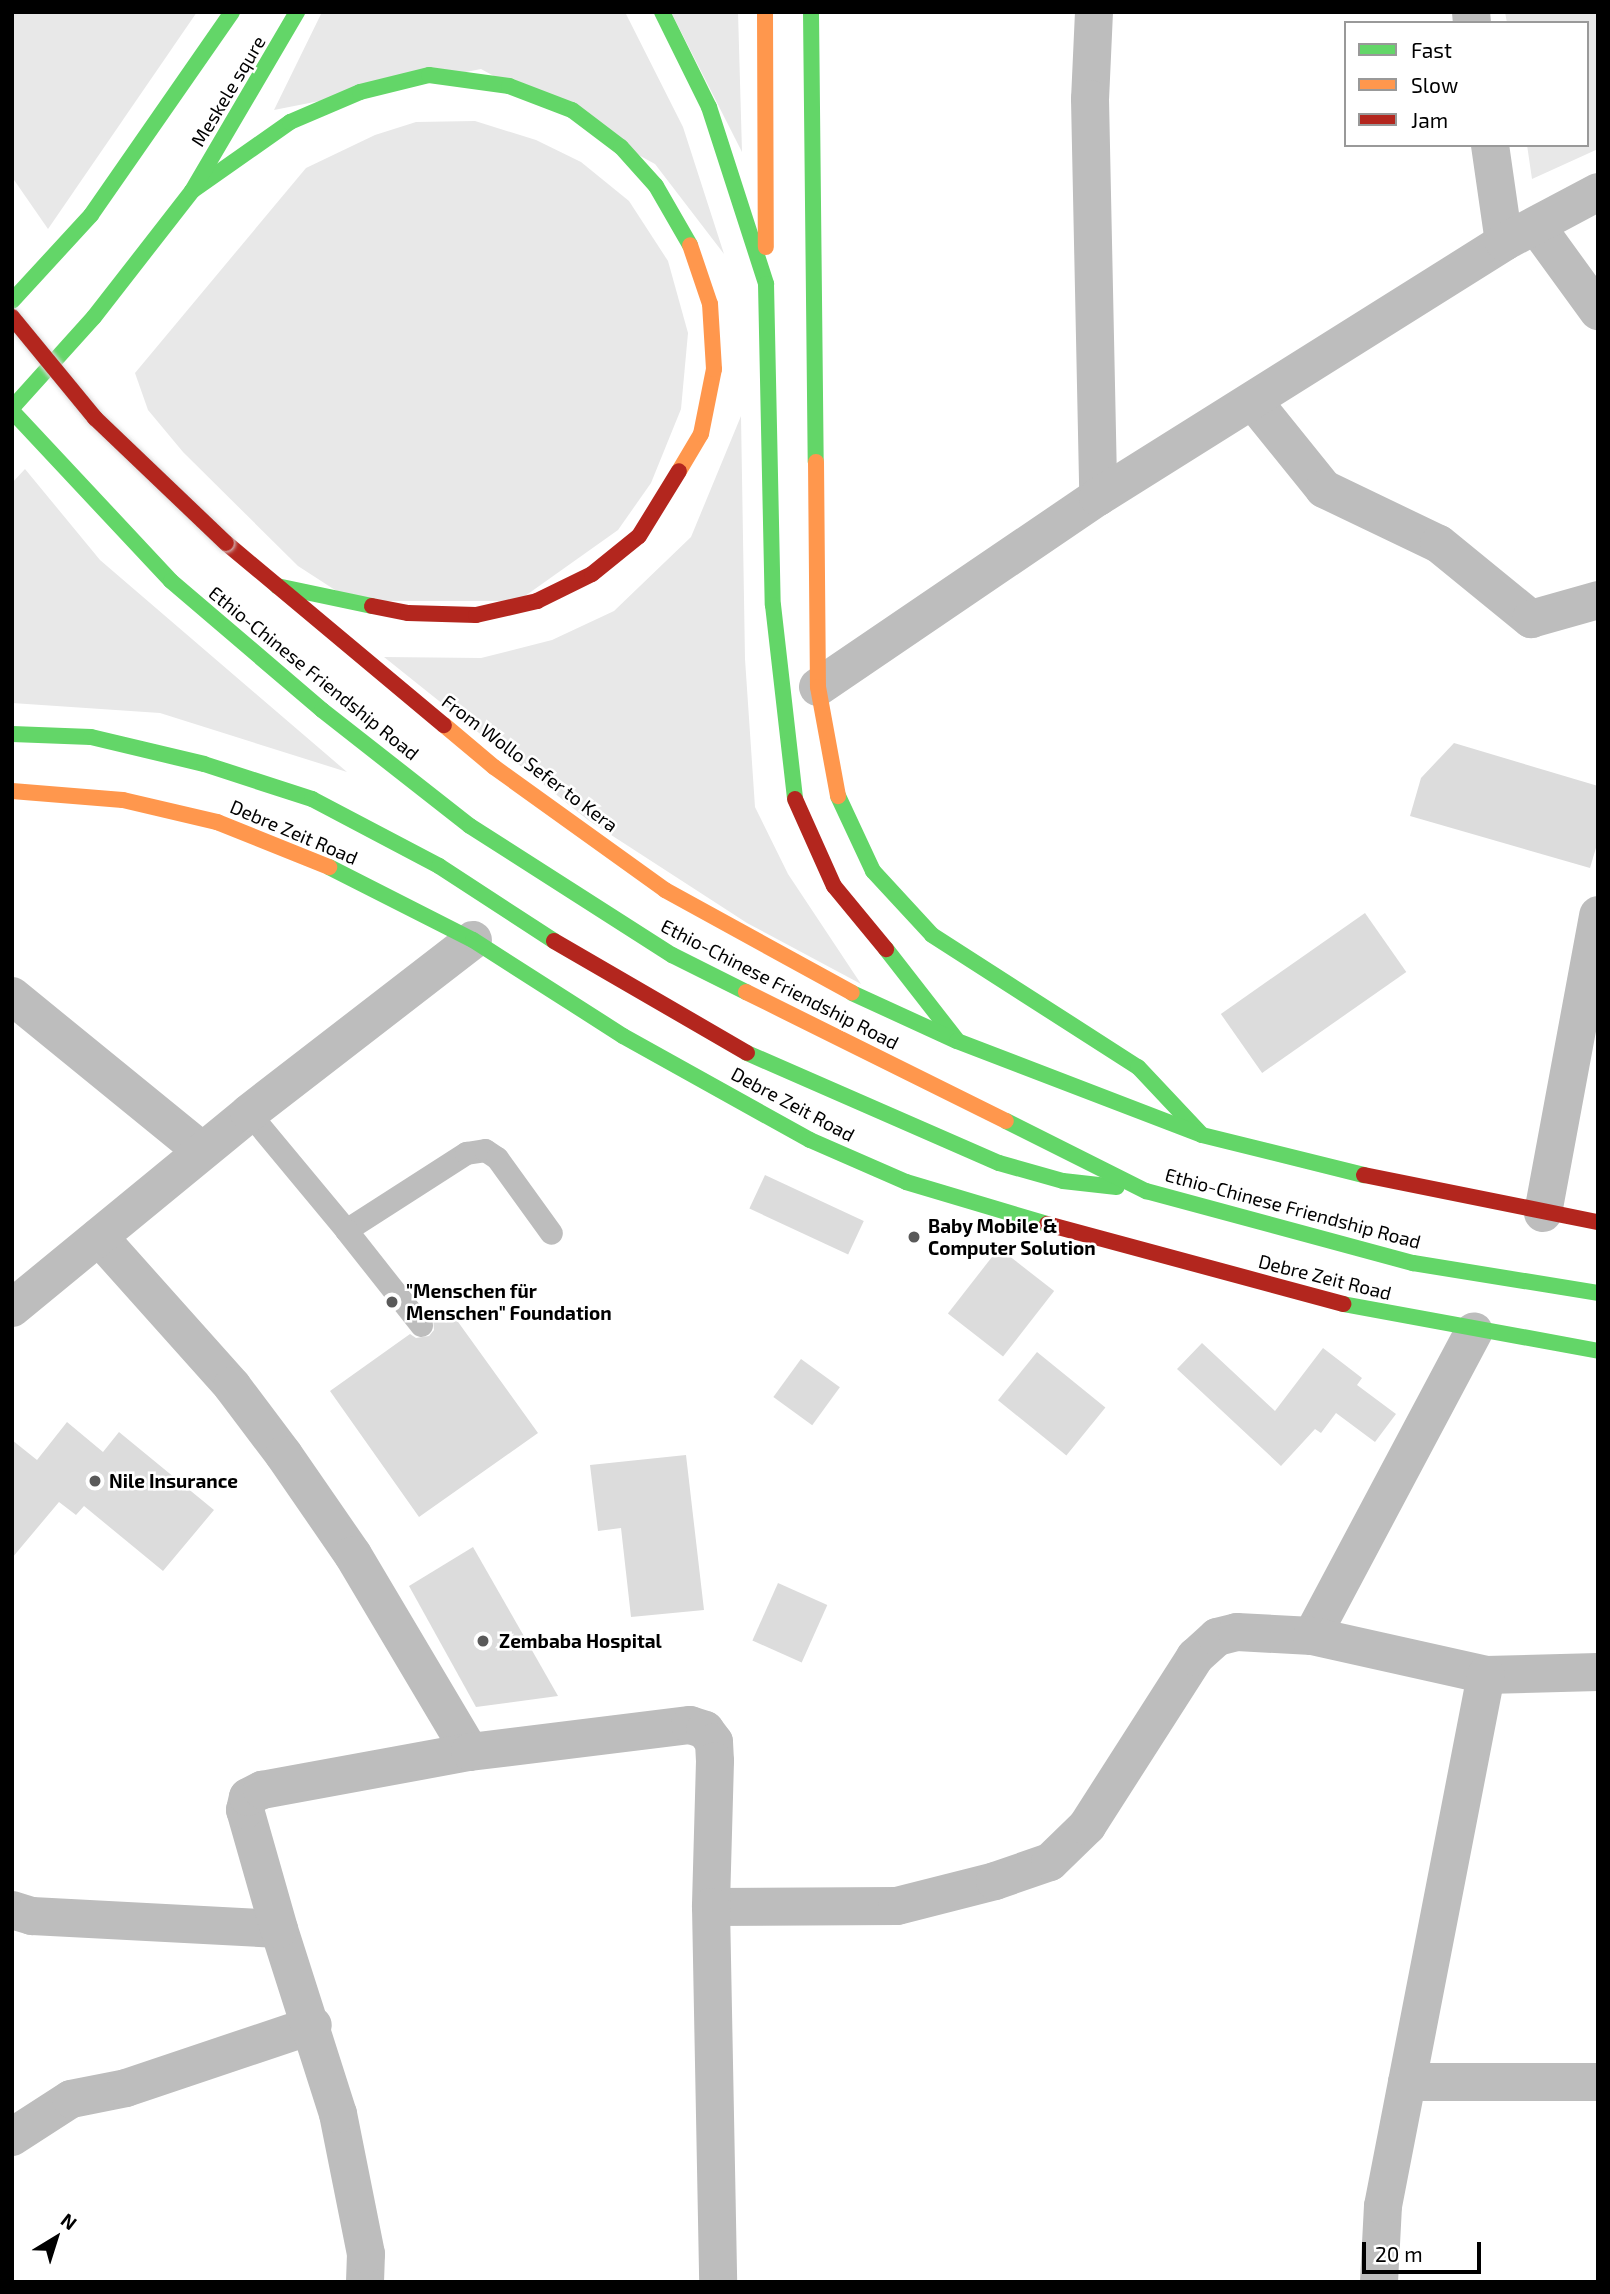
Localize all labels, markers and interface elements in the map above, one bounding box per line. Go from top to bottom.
legend [1344,21,1589,147]
street label: Meskele squre [186,32,270,150]
text: Fast [1411,37,1452,62]
text: Slow [1411,72,1458,97]
text: Jam [1411,107,1448,132]
street label: Ethio-Chinese Friendship Road [204,581,424,765]
street label: From Wollo Sefer to Kera [437,689,623,837]
street label: Debre Zeit Road [227,795,361,869]
street label: Ethio-Chinese Friendship Road [657,914,903,1054]
street label: Debre Zeit Road [727,1062,859,1146]
street label: Ethio-Chinese Friendship Road [1163,1163,1423,1253]
place label: Baby Mobile & Computer Solution [928,1215,1096,1259]
marker: Baby Mobile & Computer Solution [906,1229,922,1245]
street label: Debre Zeit Road [1256,1249,1394,1305]
place label: "Menschen für Menschen" Foundation [406,1280,612,1324]
marker: "Menschen für Menschen" Foundation [384,1294,400,1310]
place label: Nile Insurance [109,1470,238,1492]
marker: Nile Insurance [87,1473,103,1489]
place label: Zembaba Hospital [499,1630,662,1652]
marker: Zembaba Hospital [473,1631,493,1651]
north arrow [21,2203,91,2273]
text: N [57,2208,82,2234]
scale bar [1365,2228,1484,2272]
text: 20 m [1375,2241,1423,2266]

